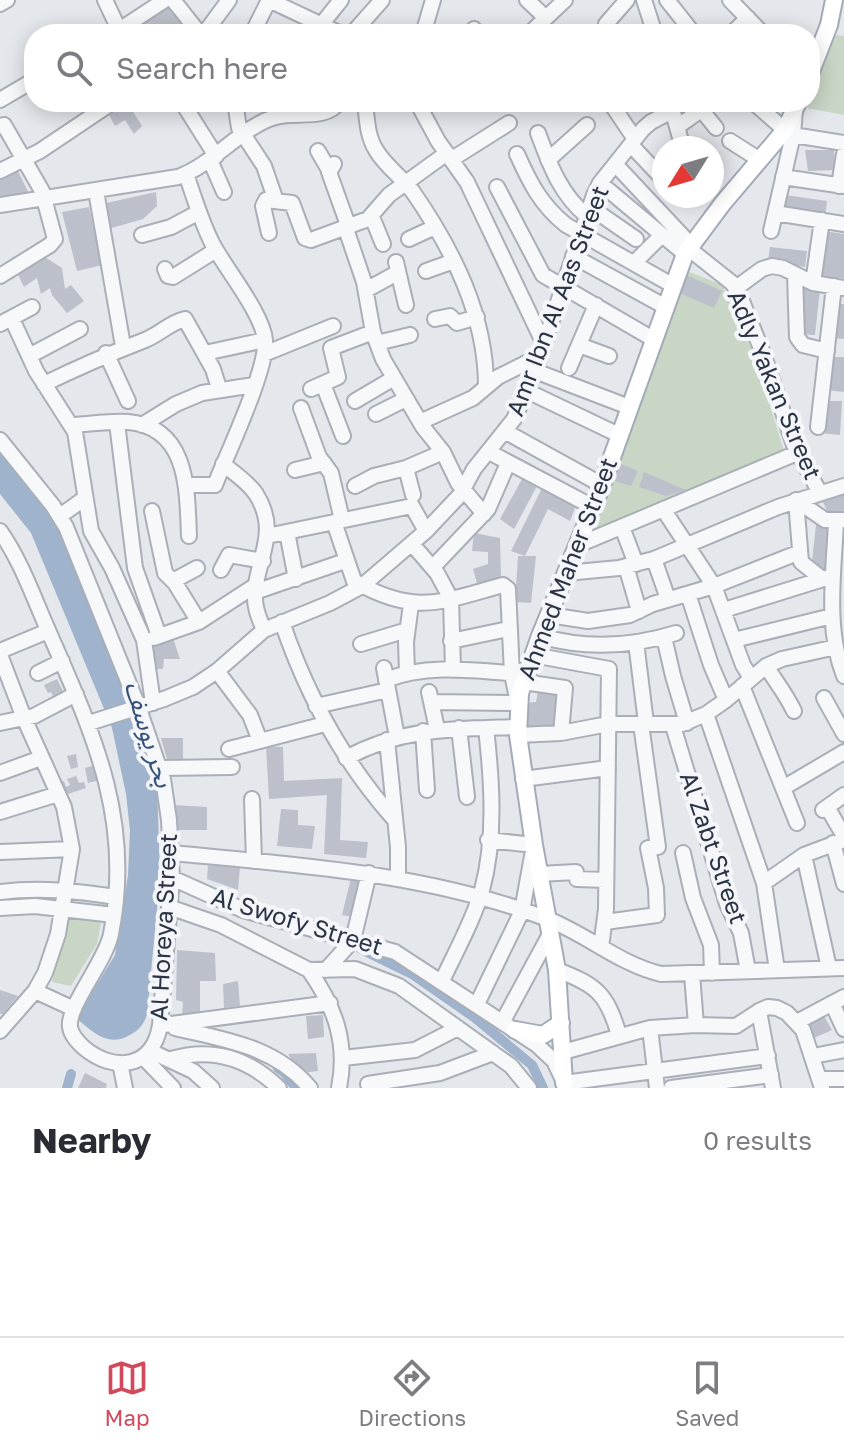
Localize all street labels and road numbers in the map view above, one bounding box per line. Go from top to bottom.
street label: Amr Ibn Al Aas Street [499,181,614,420]
street label: Adly Yakan Street [722,285,828,483]
street label: Ahmed Maher Street [511,453,622,684]
street label: Al Zabt Street [675,768,754,927]
street label: Al Horeya Street [143,832,182,1021]
street label: Al Swofy Street [208,881,387,960]

